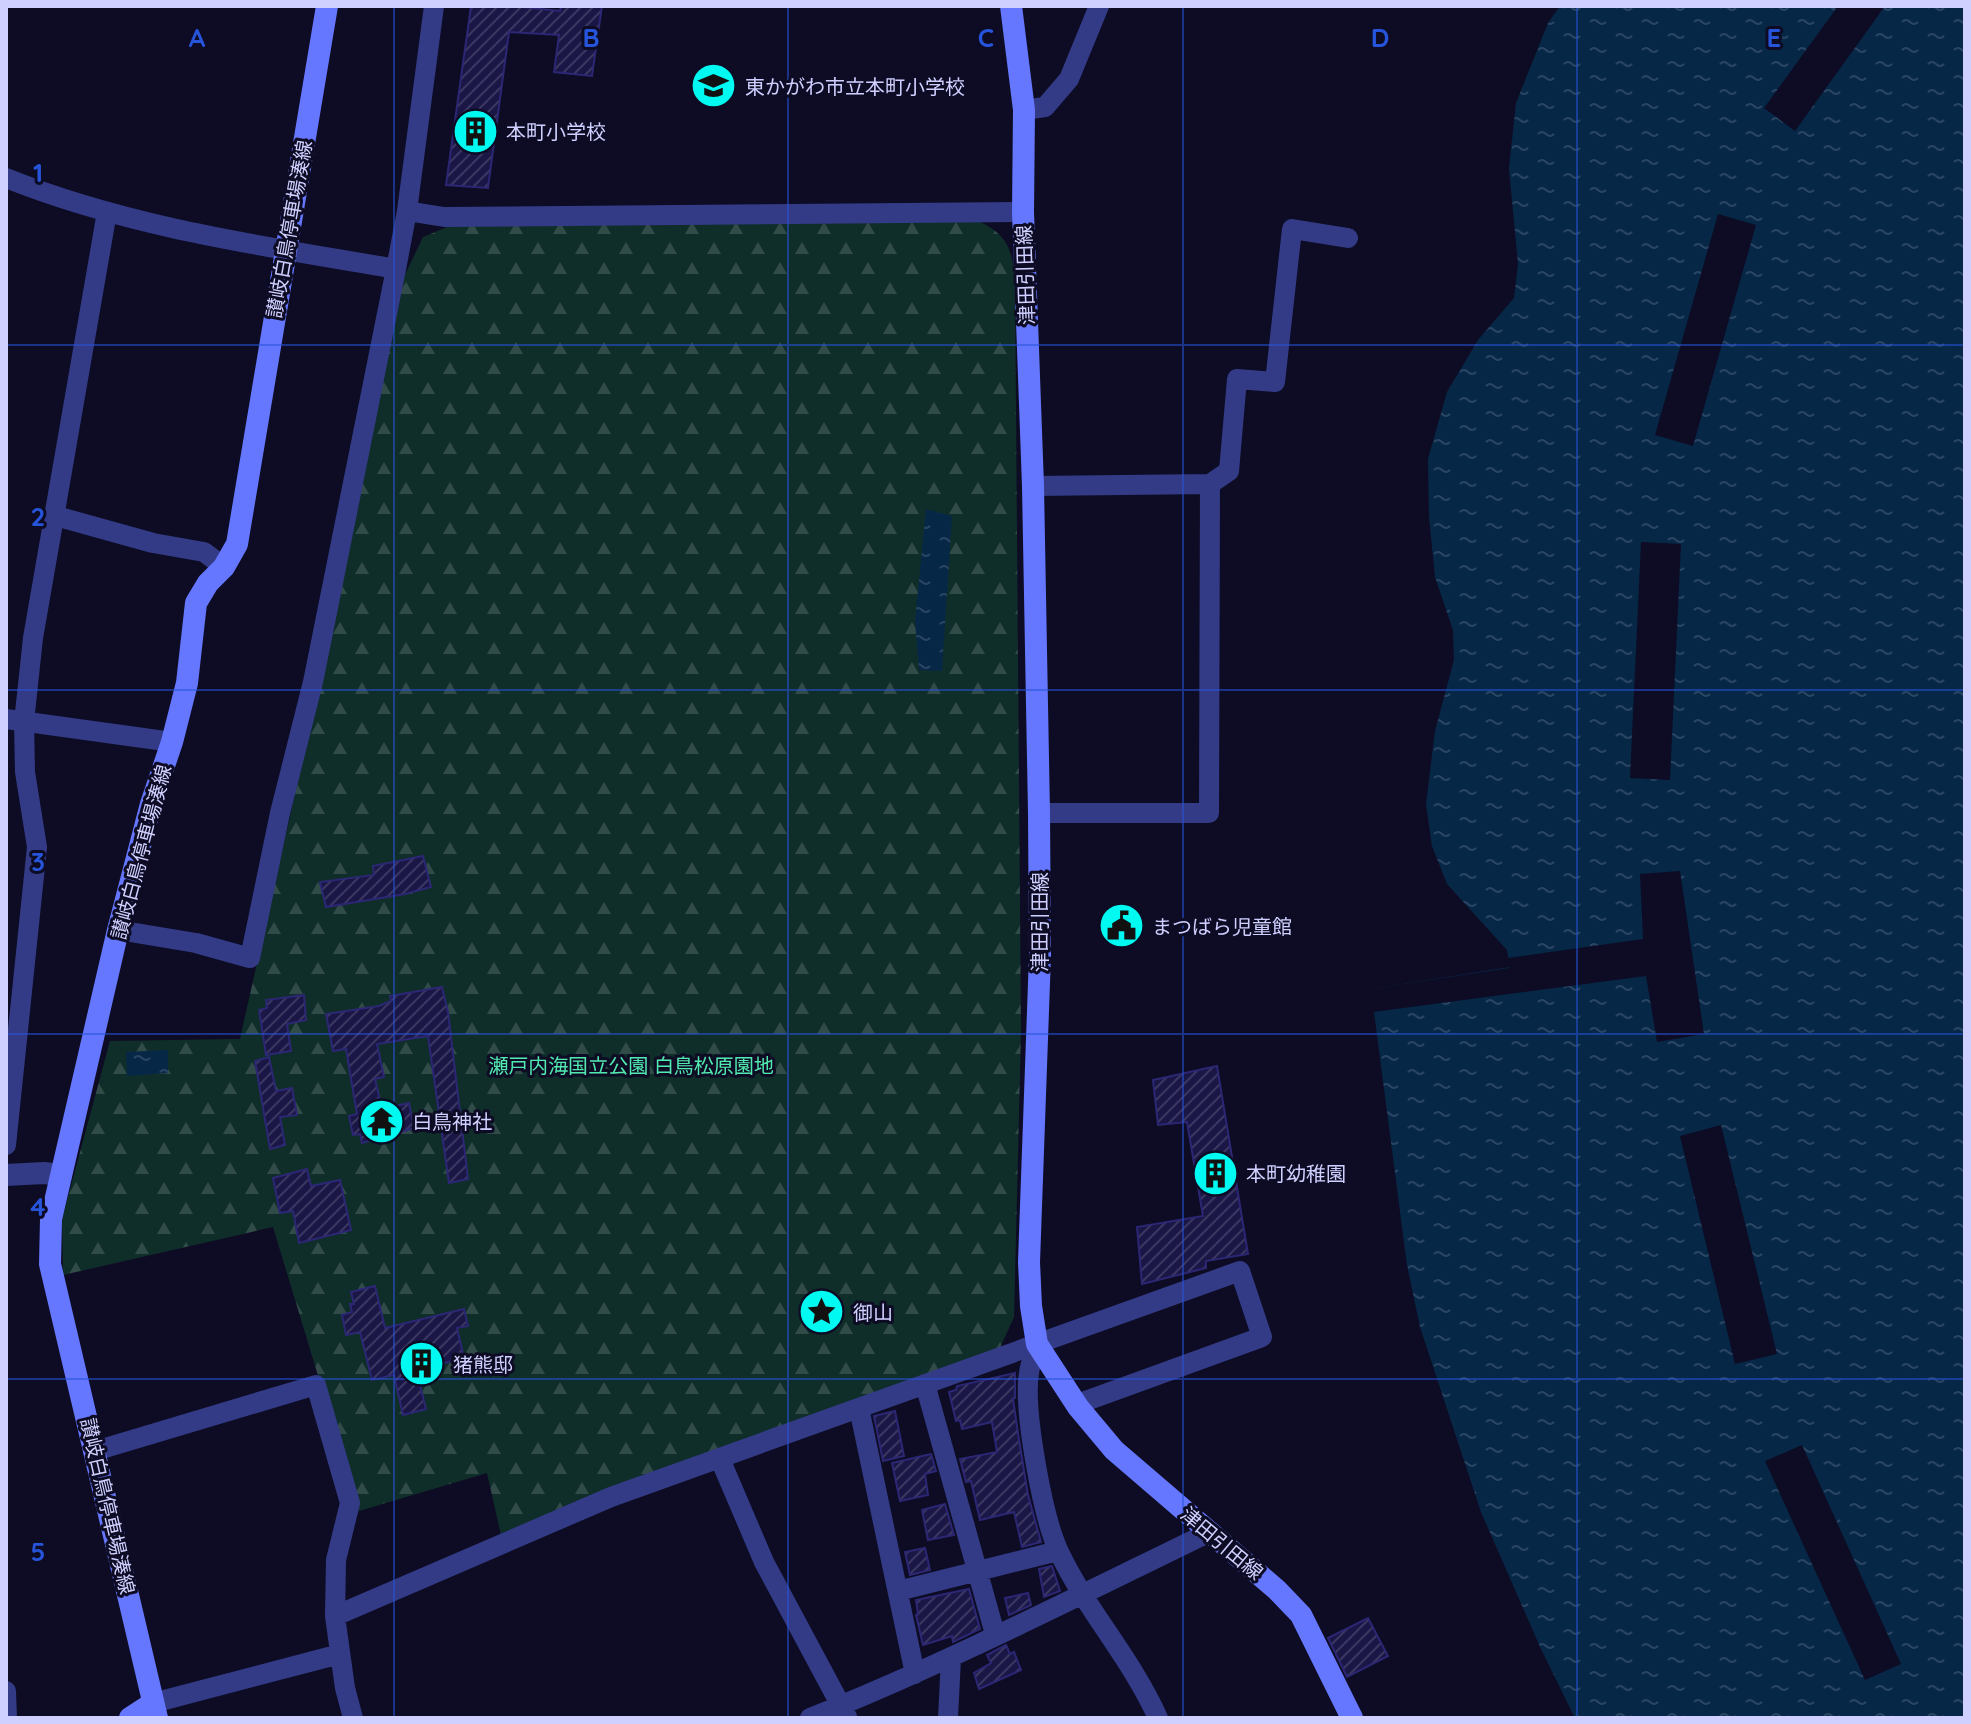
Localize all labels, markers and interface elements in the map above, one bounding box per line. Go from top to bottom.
text: A [189,21,206,54]
text: B [582,21,600,54]
text: C [978,21,994,54]
text: D [1371,21,1389,54]
text: E [1767,21,1781,54]
school or university icon: 東かがわ市立本町小学校 [690,62,738,110]
place label: 東かがわ市立本町小学校 [745,74,965,99]
building icon: 本町小学校 [451,107,499,155]
place label: 本町小学校 [506,119,606,144]
street label: 讃岐白鳥停車場湊線 [261,138,317,320]
text: 1 [33,156,43,189]
street label: 津田引田線 [1011,225,1039,325]
text: 2 [31,500,45,533]
street label: 讃岐白鳥停車場湊線 [106,762,176,942]
text: 3 [31,845,45,878]
street label: 津田引田線 [1027,872,1052,972]
public building icon: まつばら児童館 [1097,902,1145,950]
place label: まつばら児童館 [1152,914,1292,939]
park label: 瀬戸内海国立公園 白鳥松原園地 [488,1053,774,1078]
temple icon: 白鳥神社 [357,1097,405,1145]
place label: 白鳥神社 [412,1109,492,1134]
building icon: 本町幼稚園 [1191,1149,1239,1197]
place label: 本町幼稚園 [1246,1161,1346,1186]
text: 4 [30,1190,46,1223]
place icon: 御山 [798,1288,846,1336]
place label: 御山 [853,1300,893,1325]
building icon: 猪熊邸 [398,1340,446,1388]
place label: 猪熊邸 [453,1352,513,1377]
street label: 讃岐白鳥停車場湊線 [76,1415,140,1597]
street label: 津田引田線 [1176,1501,1268,1585]
text: 5 [31,1535,45,1568]

